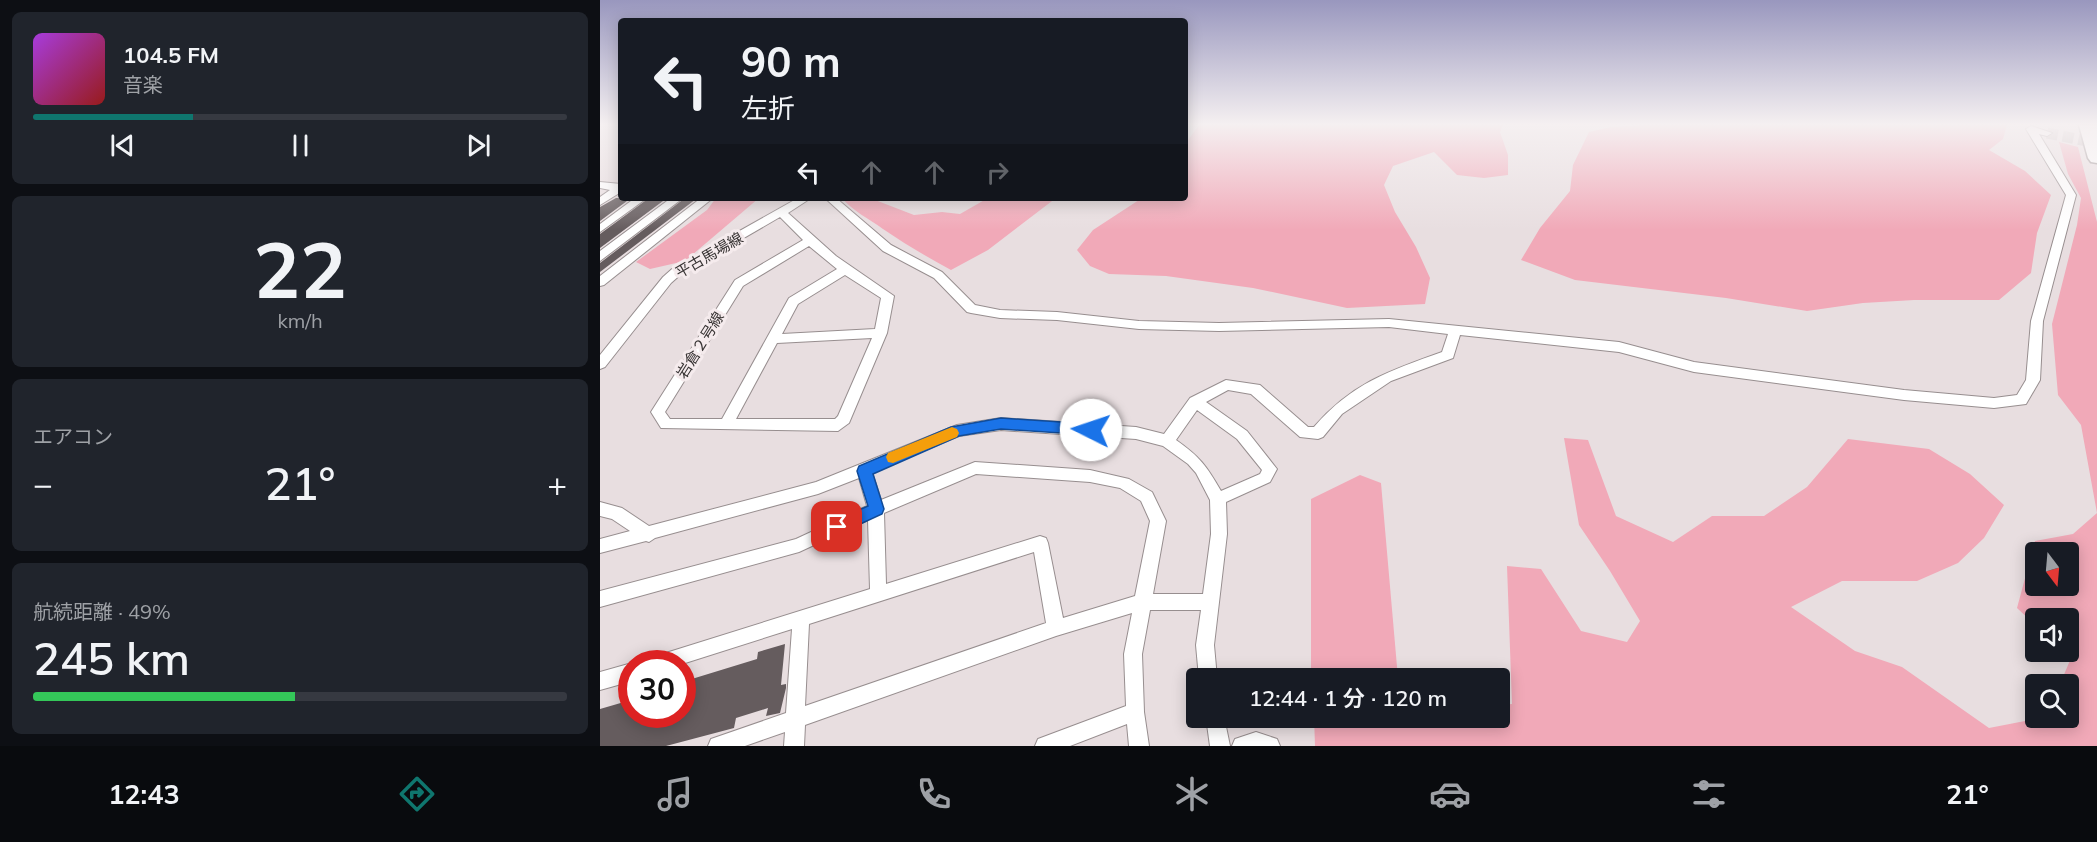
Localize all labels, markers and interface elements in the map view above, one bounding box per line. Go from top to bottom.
text: 90 m [741,35,841,88]
text: 104.5 FM [123,41,219,69]
icon: left [642,42,720,120]
text: 音楽 [123,72,163,97]
text: 左折 [741,91,795,125]
icon: previous [106,129,139,162]
icon: pause [284,129,317,162]
icon: next [462,129,495,162]
icon: left [792,156,825,189]
icon: ahead [855,156,888,189]
icon: ahead [918,156,951,189]
icon: right [981,156,1014,189]
text: 22 [253,220,347,318]
street label: 平古馬場線 [672,228,746,282]
text: km/h [277,308,323,333]
street label: 岩倉２号線 [672,308,728,382]
position arrow [1059,398,1123,462]
text: エアコン [33,424,113,449]
text: 21° [265,455,335,511]
text: − [33,463,53,504]
text: + [547,463,567,504]
pin [811,501,862,552]
icon: arrive [820,510,853,543]
north arrow [2025,542,2079,596]
map controls [2025,542,2079,728]
text: 航続距離 · 49% [33,599,171,624]
button: sound [2025,608,2079,662]
text: 245 km [33,630,190,686]
speed limit sign: 30 [618,650,696,728]
button: search [2025,674,2079,728]
text: 12:44 · 1 分 · 120 m [1249,684,1447,712]
icon: directions [396,773,438,815]
icon: music [654,773,696,815]
icon: phone [913,773,955,815]
icon: climate [1171,773,1213,815]
icon: car [1429,773,1471,815]
icon: filters [1688,773,1730,815]
text: 12:43 [108,777,180,811]
text: 21° [1946,777,1989,811]

